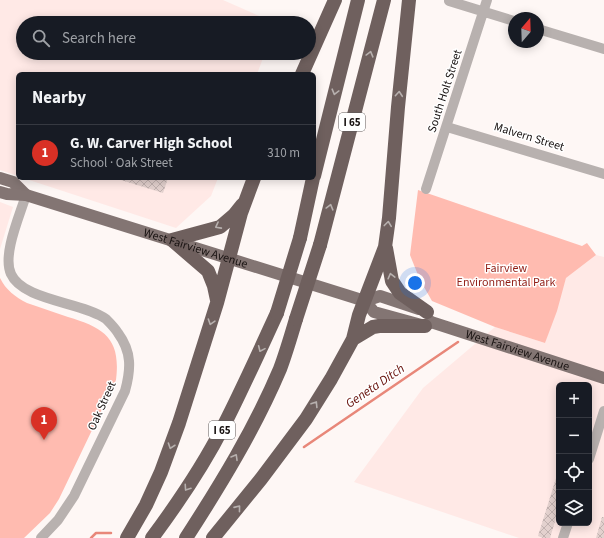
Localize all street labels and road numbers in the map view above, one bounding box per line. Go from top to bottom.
street label: South Holt Street [424,47,466,135]
road number: I 65 [339,113,365,131]
street label: Malvern Street [492,118,566,156]
street label: West Fairview Avenue [141,224,250,272]
street label: West Fairview Avenue [463,325,572,375]
street label: Oak Street [84,379,120,433]
road number: I 65 [209,421,235,439]

